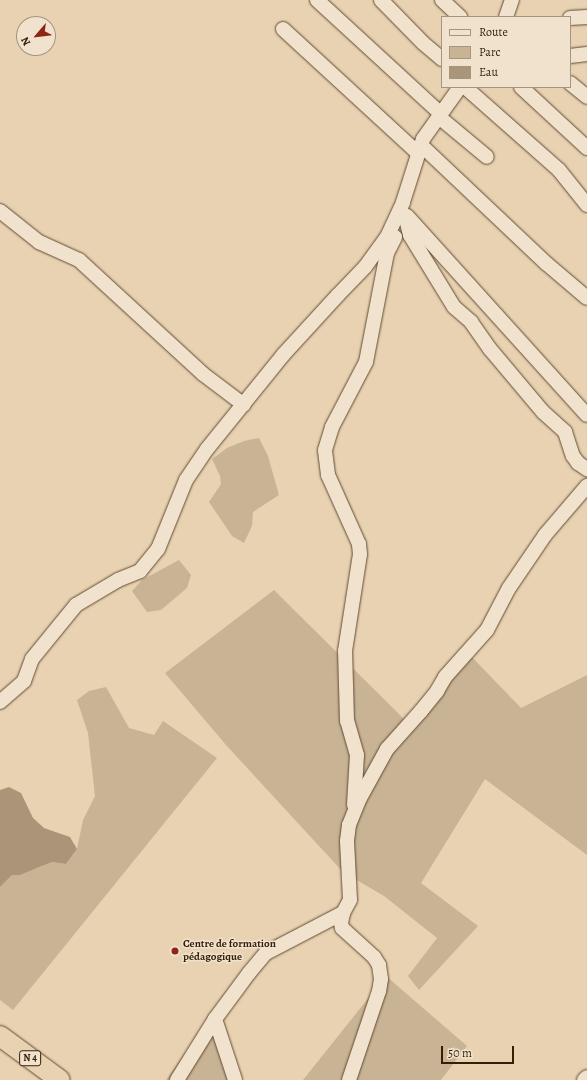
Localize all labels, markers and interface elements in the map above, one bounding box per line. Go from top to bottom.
north arrow [16,16,56,56]
legend [441,16,571,88]
text: Route [479,24,508,40]
text: N [17,34,34,48]
text: Parc [479,44,501,60]
text: Eau [479,64,498,80]
place label: Centre de formation pédagogique [183,938,276,964]
marker: Centre de formation pédagogique [170,946,180,956]
scale bar [443,1038,516,1064]
text: 50 m [448,1045,472,1061]
road number: N 4 [19,1050,41,1066]

